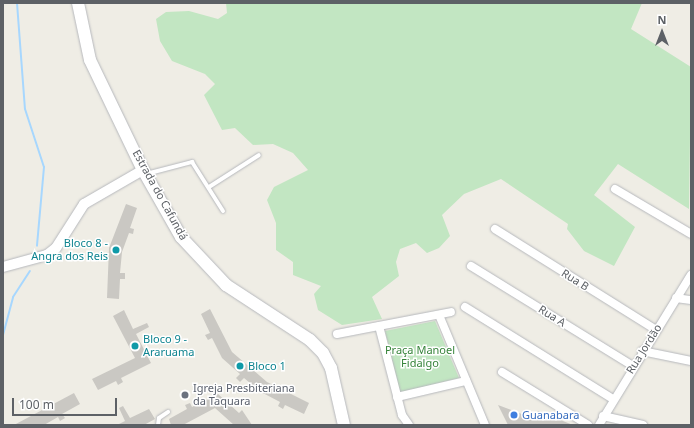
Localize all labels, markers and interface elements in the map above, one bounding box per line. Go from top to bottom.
north arrow [642,12,682,52]
text: N [658,12,666,27]
street label: Estrada do Cafundá [130,147,190,243]
place label: Bloco 8 - Angra dos Reis [31,237,108,263]
marker: Bloco 8 - Angra dos Reis [111,245,121,255]
street label: Rua B [559,267,591,293]
street label: Rua A [536,303,568,329]
street label: Rua Jordão [624,322,664,376]
place label: Bloco 9 - Araruama [143,333,194,359]
marker: Bloco 9 - Araruama [130,341,140,351]
park label: Praça Manoel Fidalgo [385,344,455,370]
place label: Bloco 1 [248,359,286,373]
marker: Bloco 1 [235,361,245,371]
place label: Igreja Presbiteriana da Taquara [193,382,295,408]
scale bar [14,390,119,416]
marker: Igreja Presbiteriana da Taquara [180,390,190,400]
text: 100 m [19,396,54,413]
place label: Guanabara [522,408,579,422]
marker: Guanabara [509,410,519,420]

